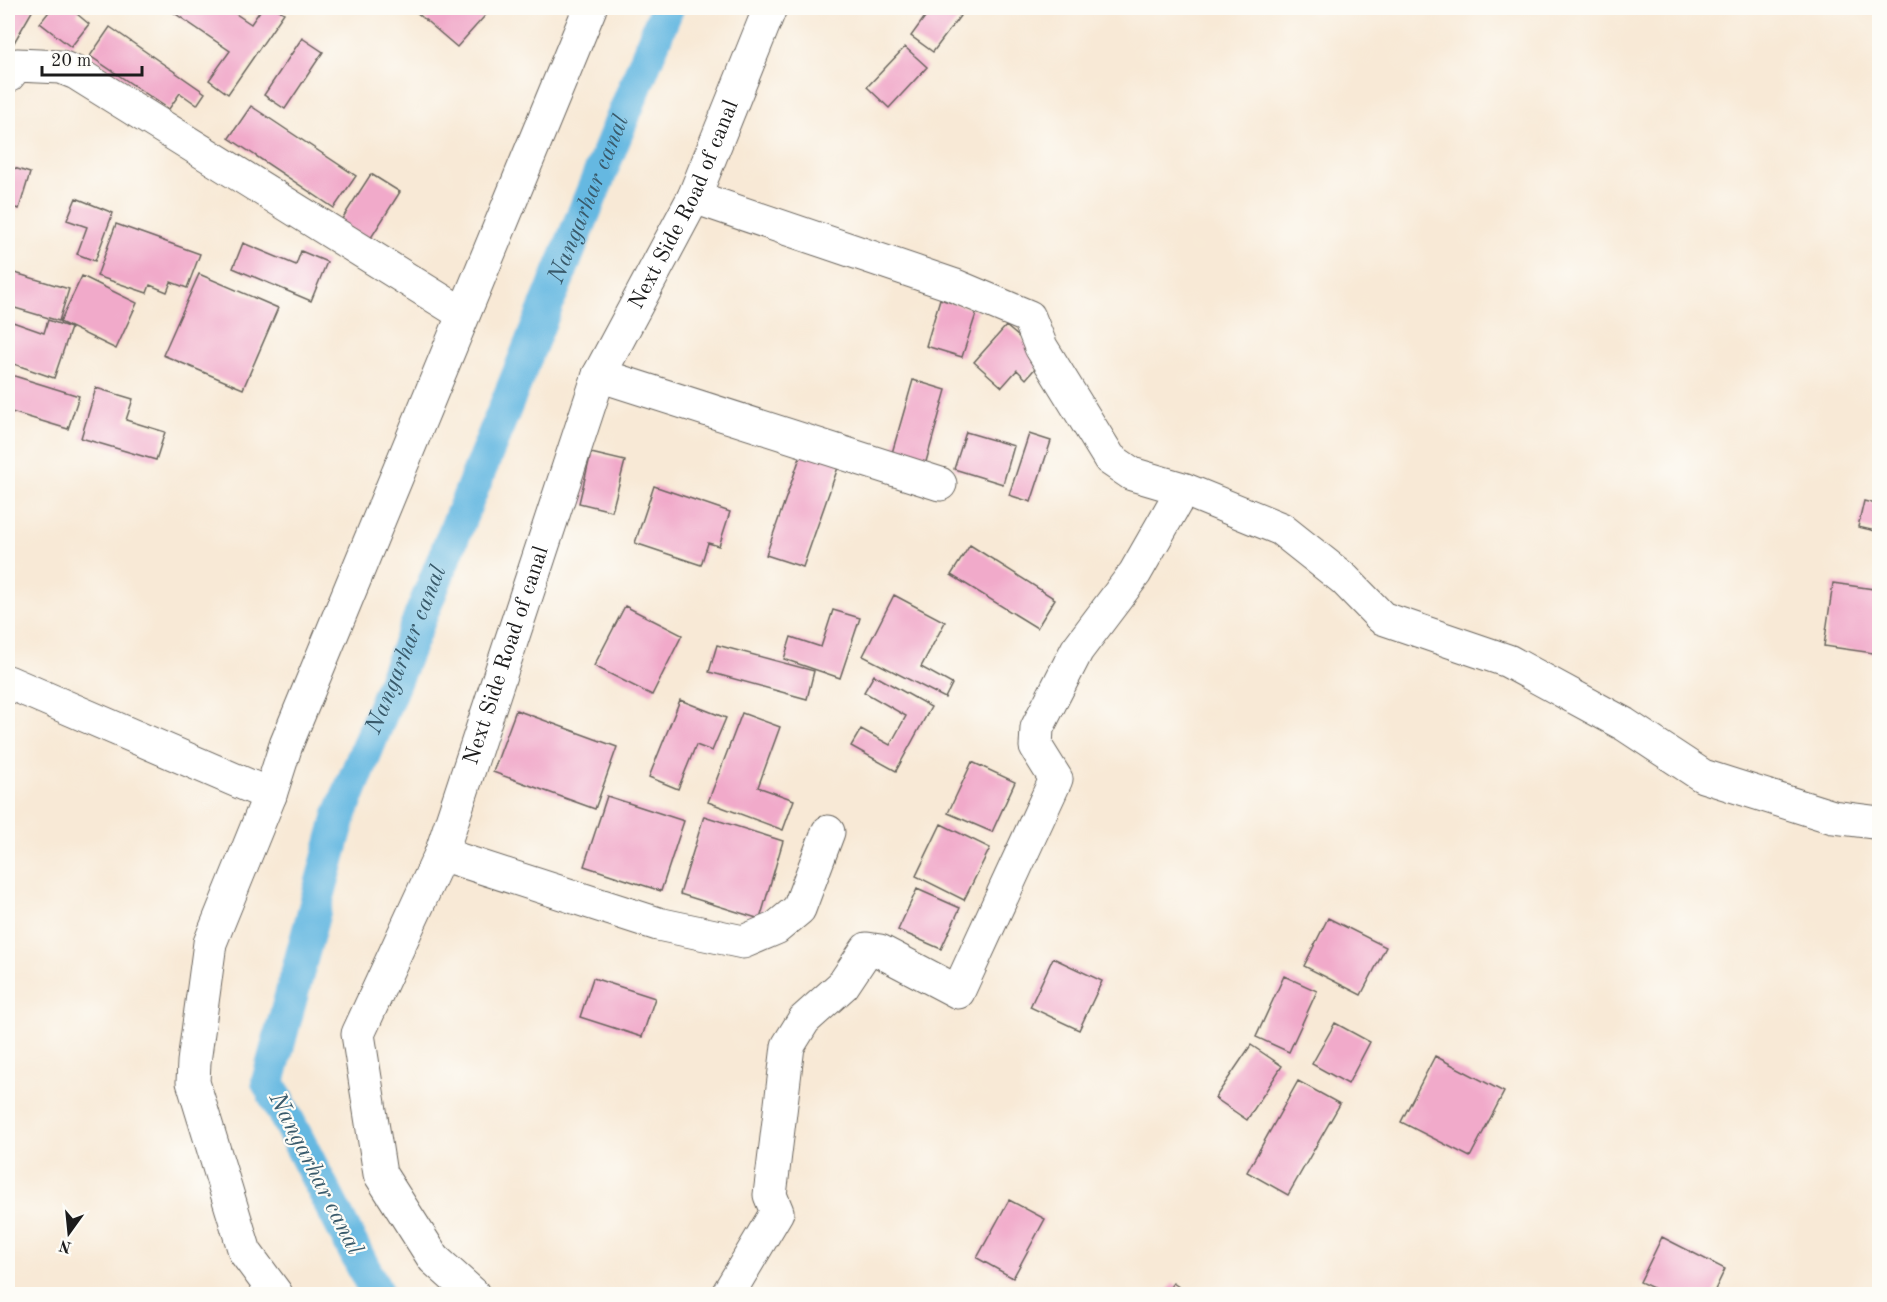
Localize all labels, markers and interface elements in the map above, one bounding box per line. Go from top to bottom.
scale bar [42,39,142,77]
text: 20 m [51,52,91,70]
street label: Next Side Road of canal [625,97,743,313]
water label: Nangarhar canal [544,112,634,288]
street label: Next Side Road of canal [460,544,553,768]
water label: Nangarhar canal [362,562,452,738]
water label: Nangarhar canal [263,1088,366,1259]
north arrow [39,1203,99,1263]
text: N [57,1236,74,1255]

